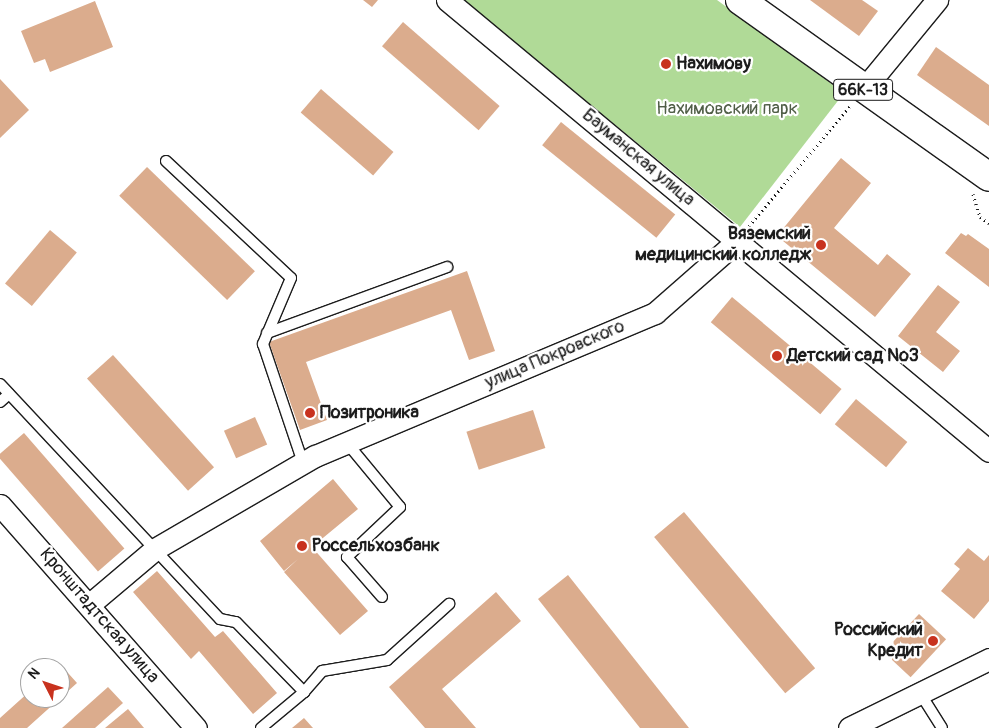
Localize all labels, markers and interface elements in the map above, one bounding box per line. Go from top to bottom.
place label: Нахимову [676,53,751,75]
marker: Нахимову [660,58,672,70]
road number: 66К-13 [833,76,893,104]
park label: Нахимовский парк [656,98,798,120]
street label: Бауманская улица [577,105,699,211]
place label: Вяземский медицинский колледж [635,224,811,266]
marker: Вяземский медицинский колледж [815,239,827,251]
street label: улица Покровского [482,316,628,394]
place label: Детский сад №3 [787,345,919,367]
marker: Детский сад №3 [771,350,783,362]
place label: Позитроника [320,402,419,424]
marker: Позитроника [304,407,316,419]
place label: Россельхозбанк [312,535,440,557]
marker: Россельхозбанк [296,540,308,552]
street label: Кронштадтская улица [35,544,163,688]
place label: Российский Кредит [834,620,923,662]
marker: Российский Кредит [927,635,939,647]
north arrow [20,658,70,708]
text: N [25,664,44,683]

